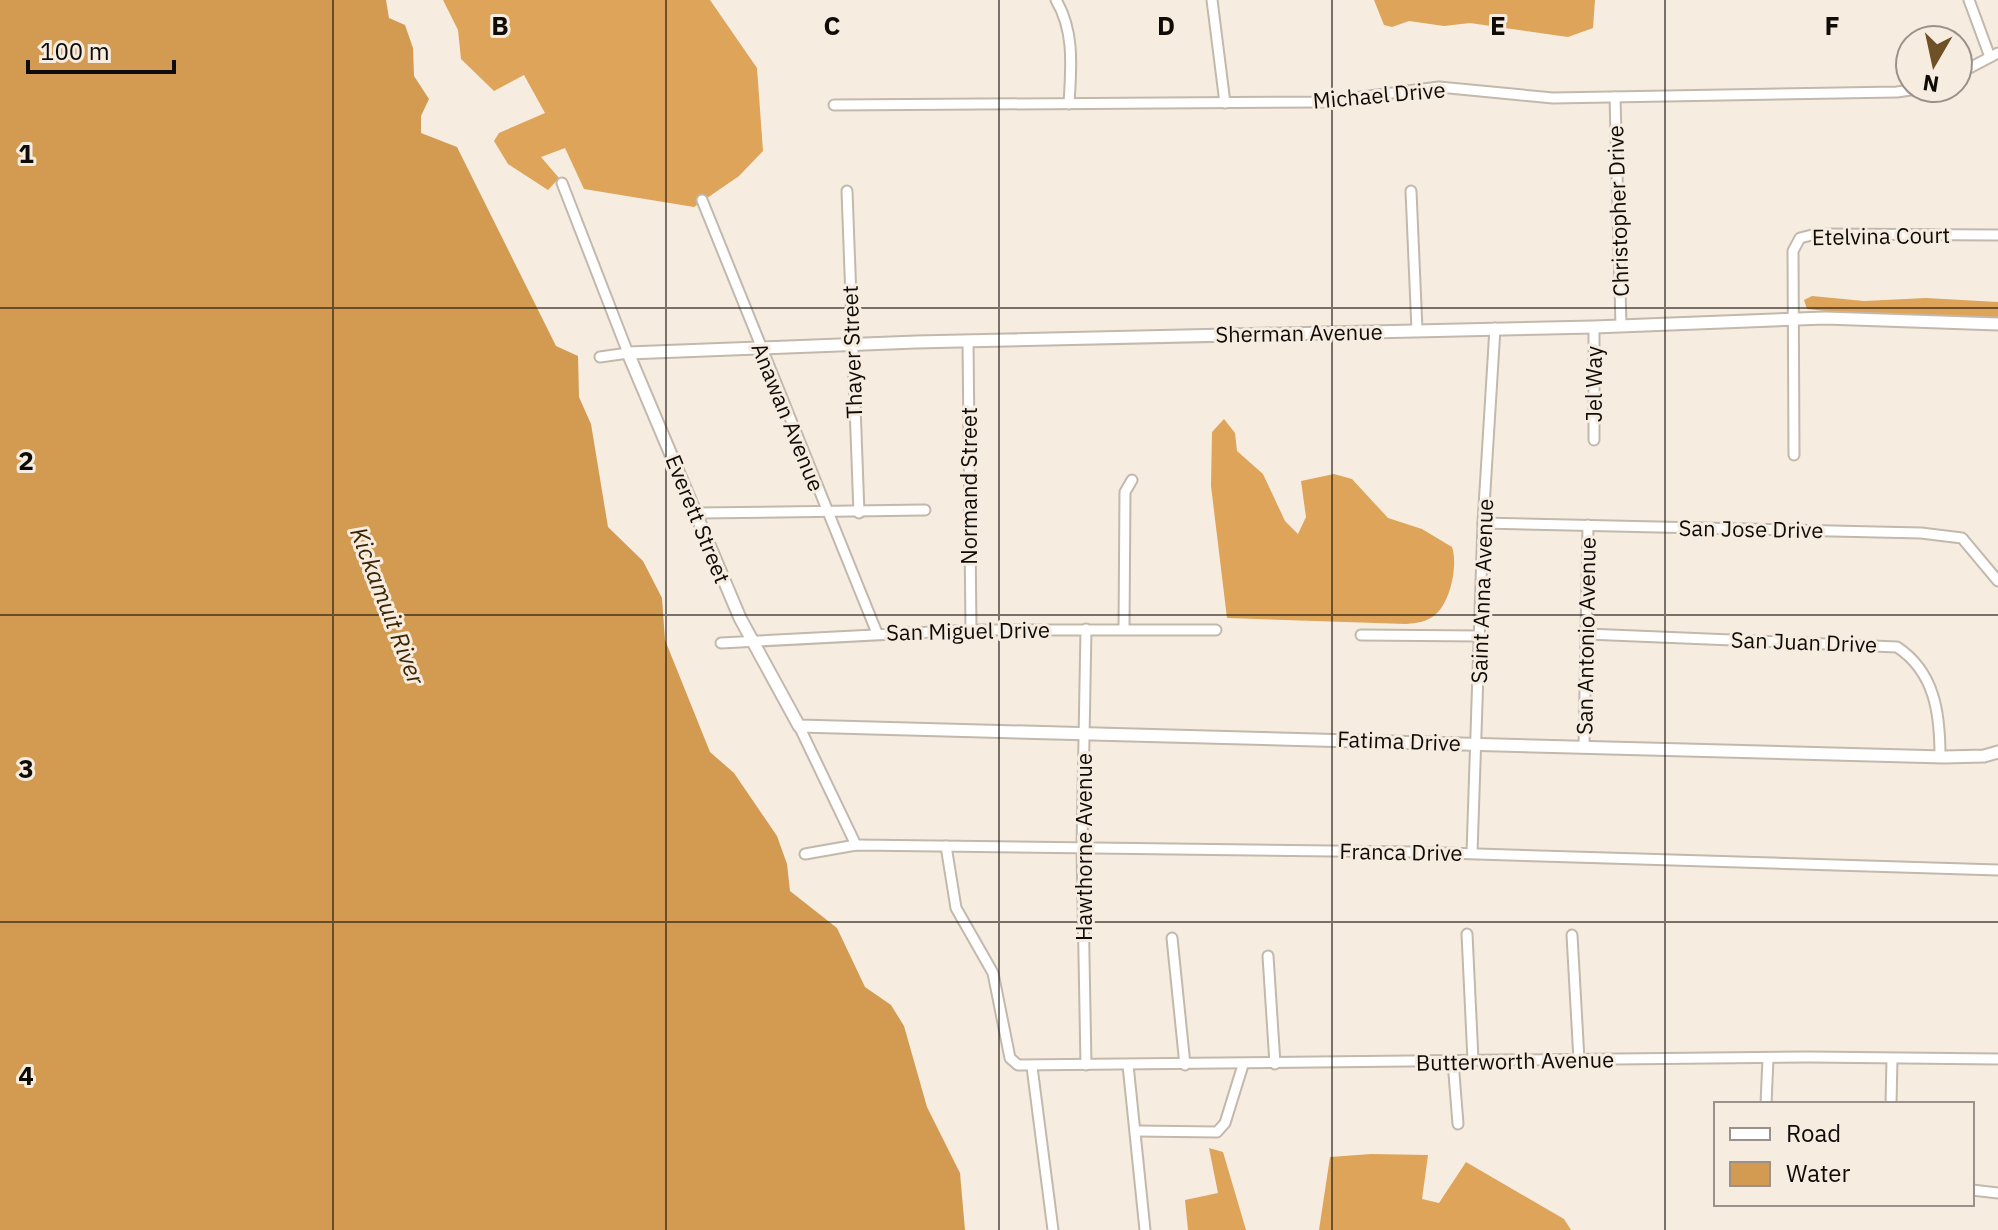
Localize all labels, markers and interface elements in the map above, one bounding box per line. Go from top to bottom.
text: B [491,8,509,42]
text: C [824,8,841,42]
text: D [1157,8,1175,42]
text: E [1490,8,1506,42]
text: F [1824,8,1840,42]
scale bar [28,24,174,74]
north arrow [1894,24,1974,104]
text: 100 m [40,35,110,67]
text: N [1921,69,1941,100]
street label: Michael Drive [1311,74,1446,115]
street label: Christopher Drive [1600,125,1635,297]
text: 1 [18,136,34,170]
street label: Etelvina Court [1812,220,1950,251]
street label: Thayer Street [835,285,868,419]
street label: Sherman Avenue [1215,317,1383,348]
street label: Anawan Avenue [745,338,831,495]
street label: Jel Way [1579,346,1608,422]
street label: Normand Street [954,407,983,565]
text: 2 [18,443,34,477]
street label: Everett Street [659,450,737,587]
street label: Saint Anna Avenue [1464,498,1499,684]
street label: San Jose Drive [1678,513,1824,544]
water label: Kickamuit River [343,522,433,690]
street label: San Antonio Avenue [1569,537,1602,735]
street label: San Miguel Drive [886,615,1050,646]
street label: San Juan Drive [1730,624,1878,659]
street label: Fatima Drive [1337,724,1461,757]
text: 3 [18,751,34,785]
street label: Hawthorne Avenue [1069,753,1098,941]
street label: Franca Drive [1339,836,1463,867]
street label: Butterworth Avenue [1416,1044,1614,1077]
text: 4 [18,1058,34,1092]
legend [1714,1102,1974,1206]
text: Road [1786,1117,1841,1149]
text: Water [1786,1157,1850,1189]

